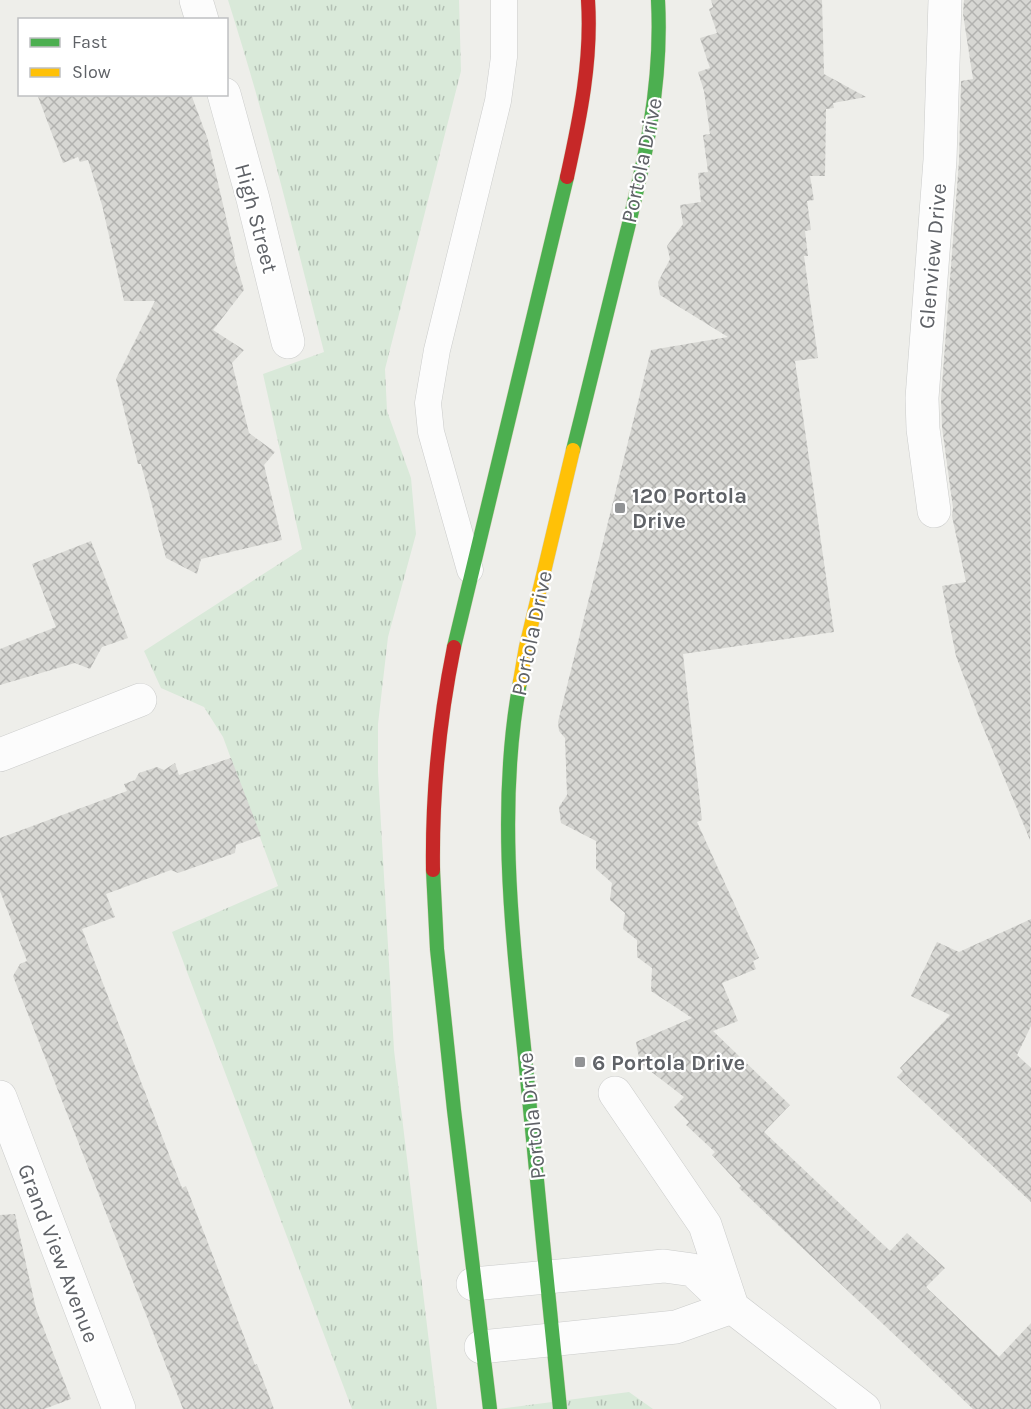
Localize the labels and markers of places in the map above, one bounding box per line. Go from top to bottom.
place label: 120 Portola Drive [632,483,747,534]
marker: 120 Portola Drive [613,501,627,515]
place label: 6 Portola Drive [592,1050,745,1076]
marker: 6 Portola Drive [573,1055,587,1069]

